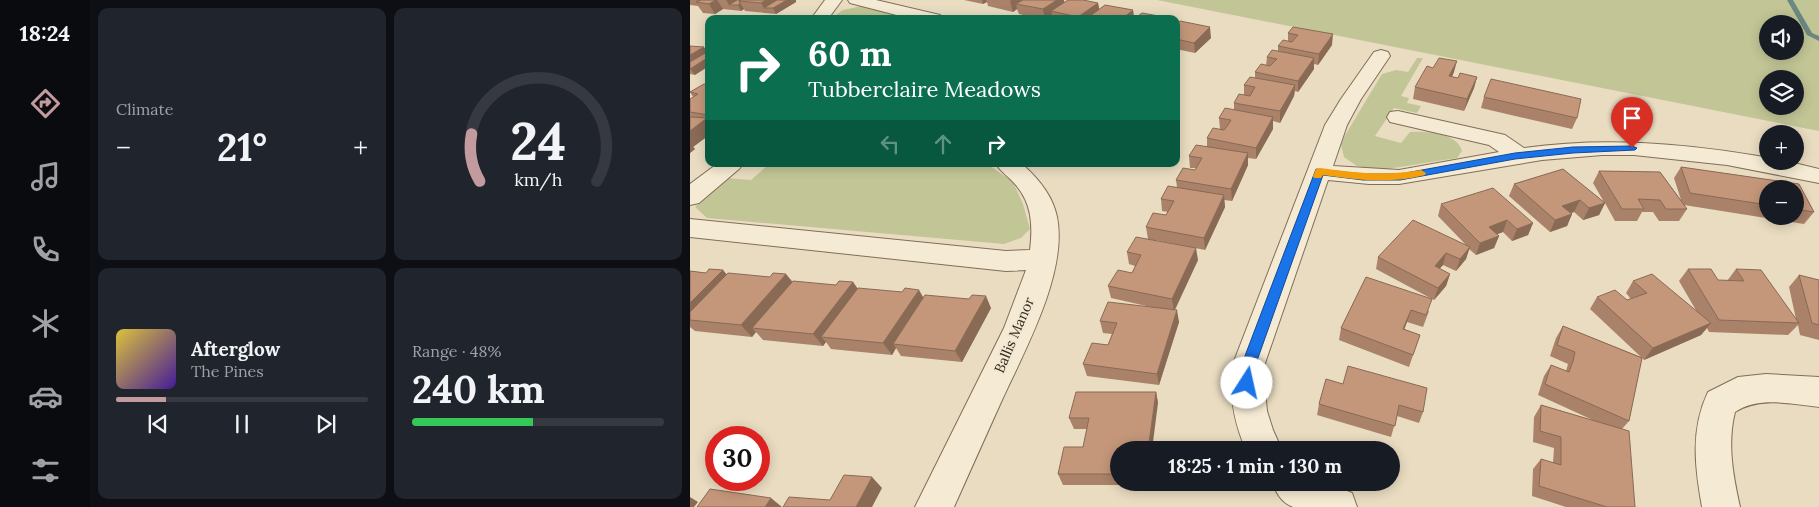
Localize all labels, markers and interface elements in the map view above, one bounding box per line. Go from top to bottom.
map controls [1759,15,1804,225]
button: sound [1759,15,1804,60]
text: 18:24 [20,19,70,47]
text: 60 m [808,31,892,76]
icon: right [725,35,790,100]
button: layers [1759,70,1804,115]
text: Tubberclaire Meadows [808,75,1041,103]
icon: directions [28,86,63,121]
pin [1611,97,1653,148]
text: Climate [116,99,173,119]
icon: arrive [1618,104,1646,132]
text: 24 [510,108,566,174]
text: 21° [217,123,267,171]
button: + [1759,125,1804,170]
text: − [116,130,131,166]
text: + [353,130,368,166]
icon: left [876,130,904,158]
icon: ahead [929,130,957,158]
icon: right [982,130,1010,158]
icon: music [28,159,63,194]
text: km/h [514,168,562,191]
button: − [1759,180,1804,225]
icon: phone [28,232,63,267]
street label: Ballis Manor [990,294,1038,376]
icon: climate [28,306,63,341]
text: Afterglow [191,337,280,361]
text: Range · 48% [412,341,501,361]
position arrow [1220,356,1272,408]
text: The Pines [191,361,264,381]
text: 240 km [412,365,545,413]
icon: car [28,379,63,414]
icon: previous [144,410,172,438]
icon: pause [228,410,256,438]
icon: next [312,410,340,438]
speed limit sign: 30 [705,426,770,491]
icon: filters [28,453,63,488]
text: 18:25 · 1 min · 130 m [1168,454,1342,478]

